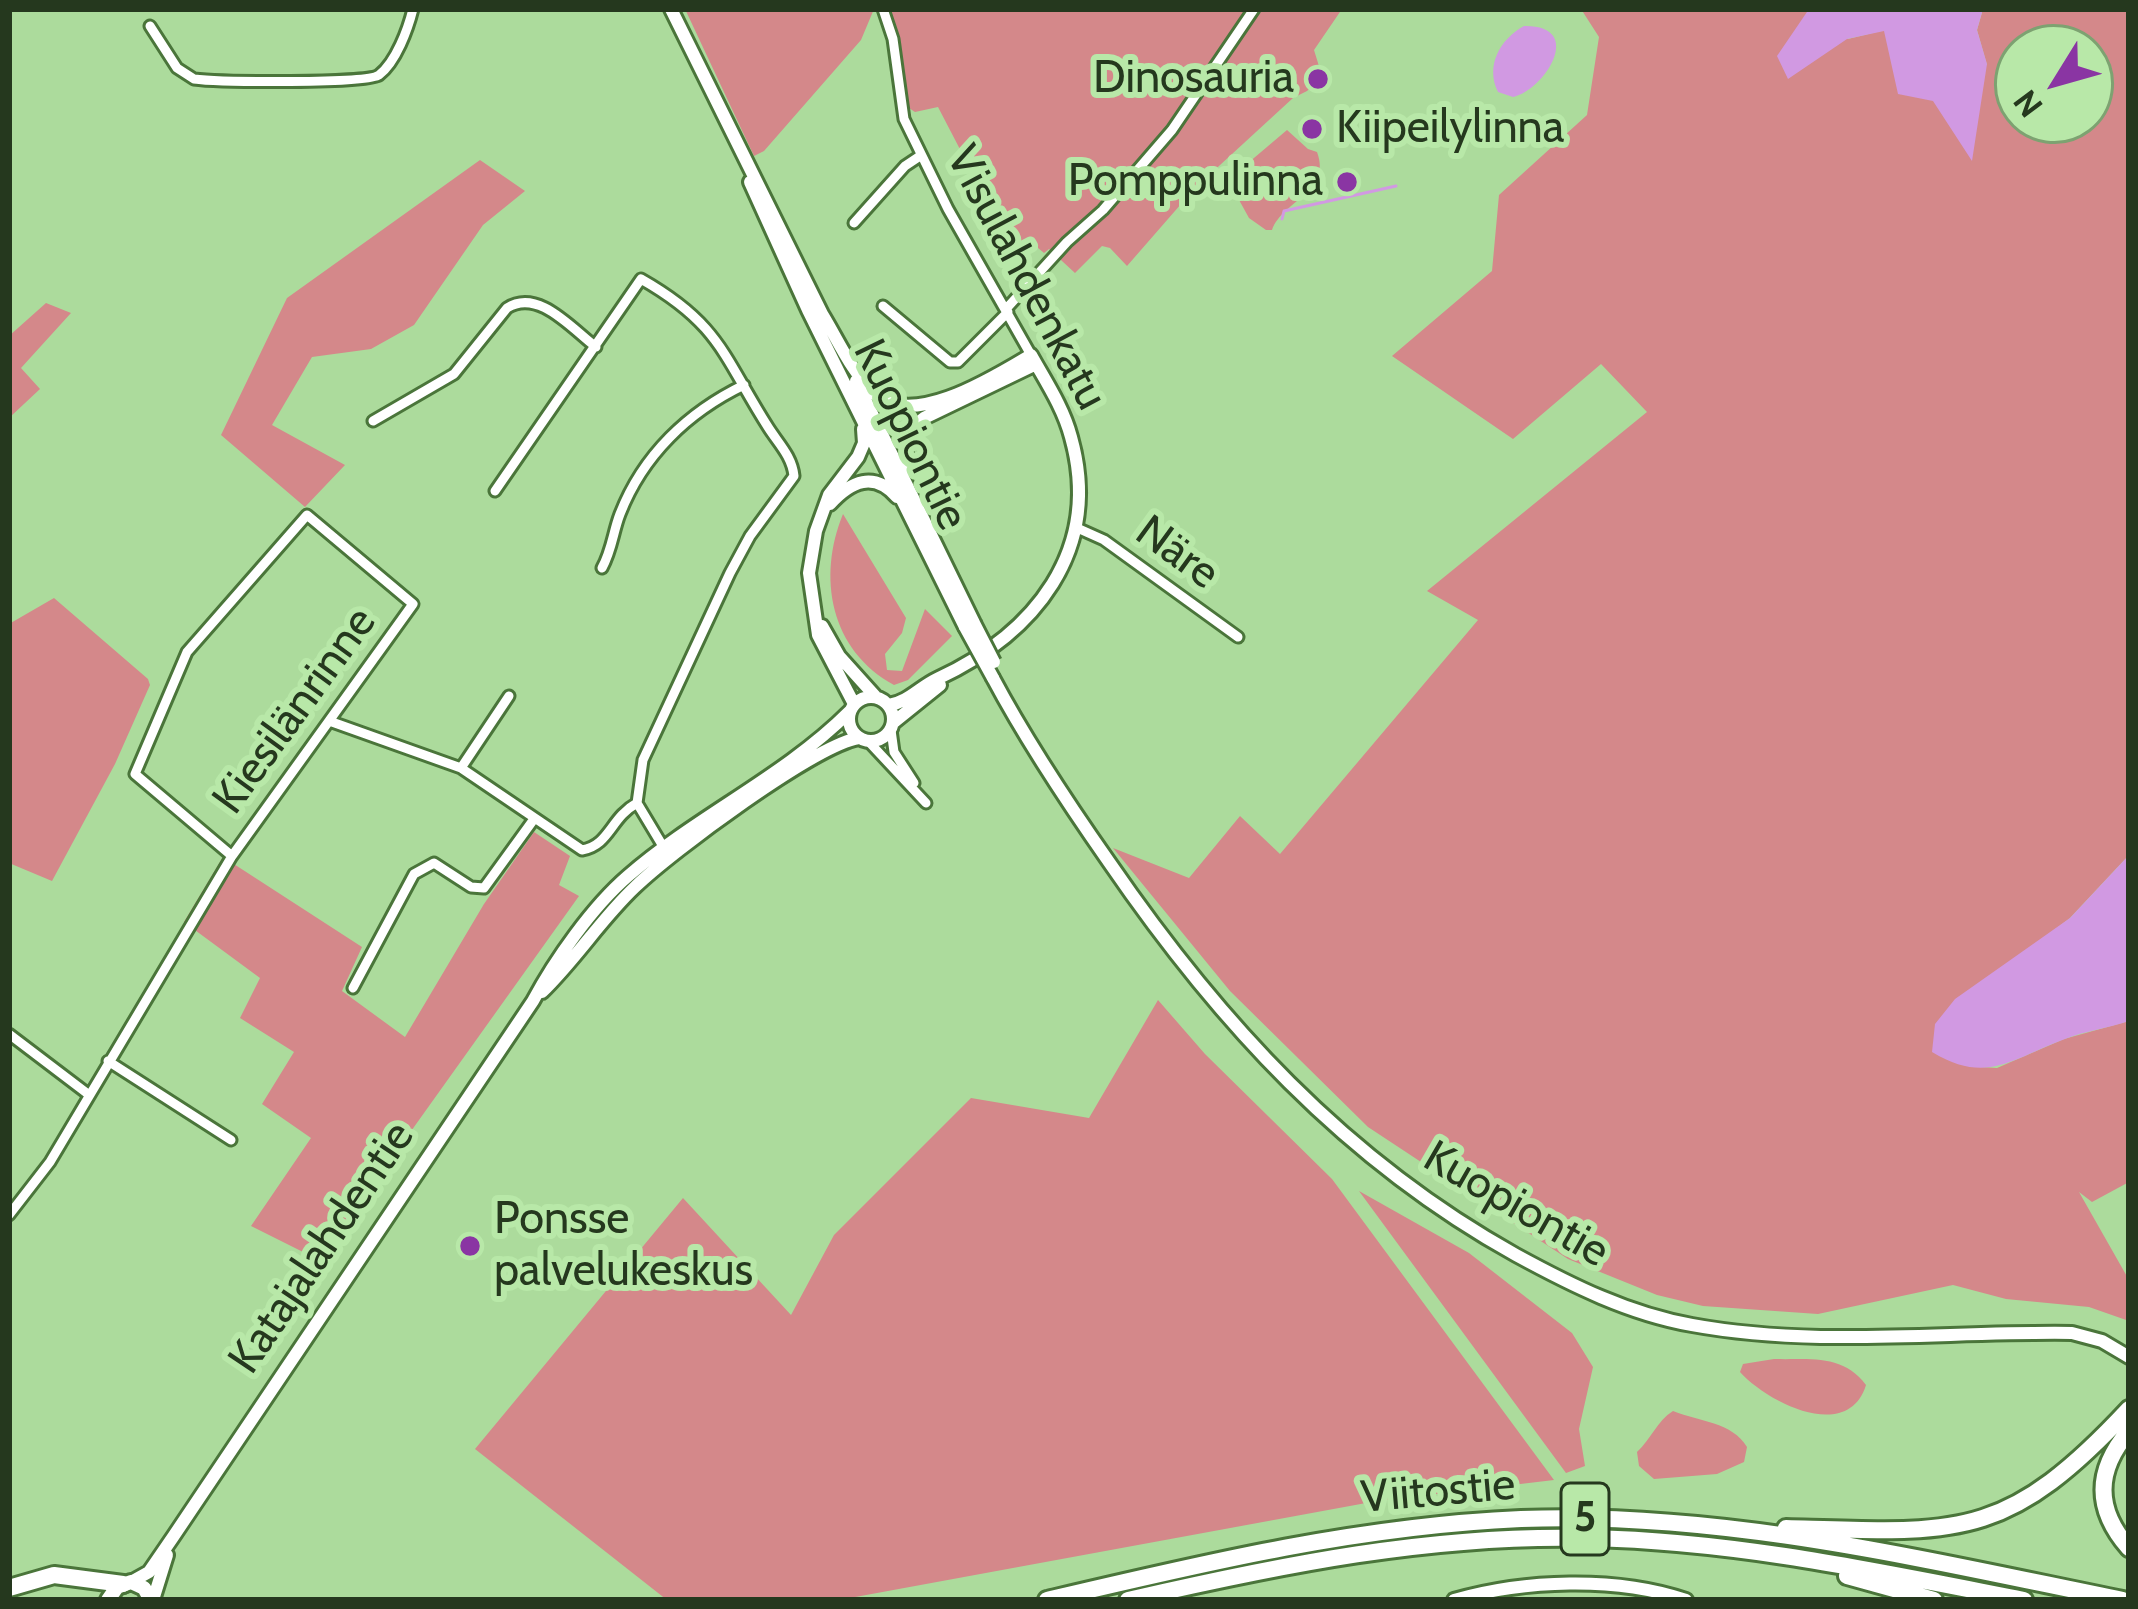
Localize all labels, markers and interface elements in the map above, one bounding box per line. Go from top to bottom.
north arrow [1994,24,2114,144]
place label: Dinosauria [1093,52,1294,106]
marker: Dinosauria [1305,66,1331,92]
text: N [2005,83,2051,125]
place label: Kiipeilylinna [1336,102,1564,156]
marker: Kiipeilylinna [1299,116,1325,142]
street label: Visulahdenkatu [934,137,1118,419]
place label: Pomppulinna [1068,155,1323,209]
marker: Pomppulinna [1334,169,1360,195]
street label: Kuopiontie [841,331,979,539]
street label: Näre [1125,505,1229,601]
street label: Kiesilänrinne [202,597,388,825]
street label: Katajalahdentie [218,1112,426,1384]
street label: Kuopiontie [1414,1130,1618,1280]
place label: Ponsse palvelukeskus [494,1193,753,1299]
marker: Ponsse palvelukeskus [457,1233,483,1259]
street label: Viitostie [1359,1458,1517,1526]
road number: 5 [1561,1483,1609,1555]

